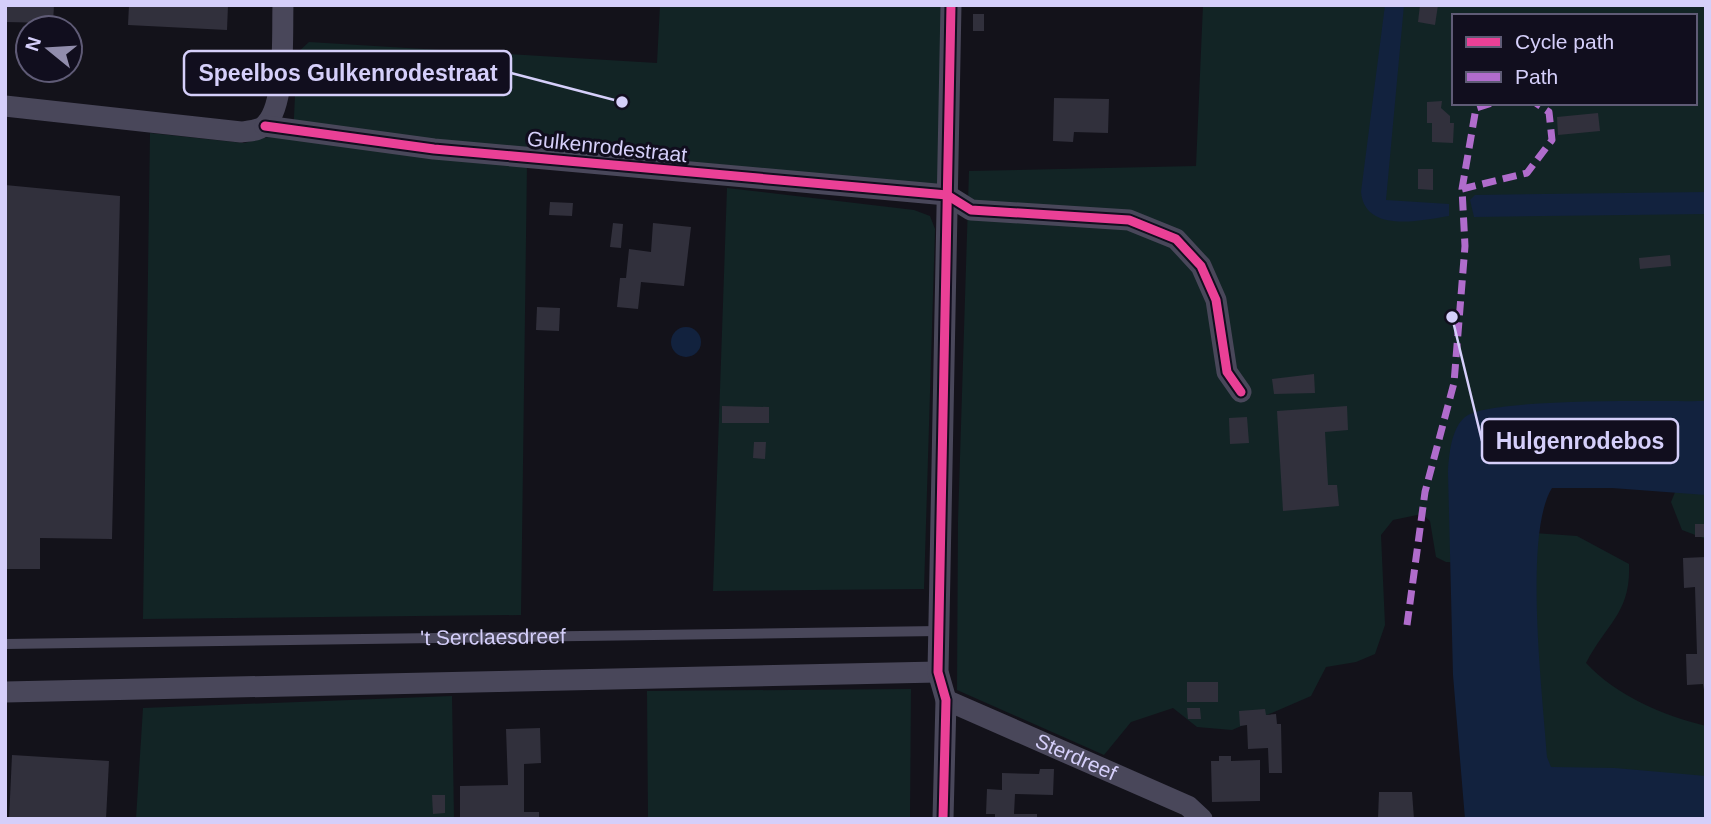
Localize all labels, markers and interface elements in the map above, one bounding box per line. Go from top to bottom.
north arrow [14,14,84,84]
legend [1452,14,1697,105]
text: Cycle path [1515,30,1614,53]
text: N [21,34,45,54]
callout: Speelbos Gulkenrodestraat [184,51,511,95]
text: Speelbos Gulkenrodestraat [198,60,498,86]
text: Path [1515,65,1558,88]
street label: Gulkenrodestraat [526,127,689,166]
callout: Hulgenrodebos [1482,419,1678,463]
text: Hulgenrodebos [1496,428,1664,454]
street label: 't Serclaesdreef [420,624,566,649]
street label: Sterdreef [1032,729,1121,784]

